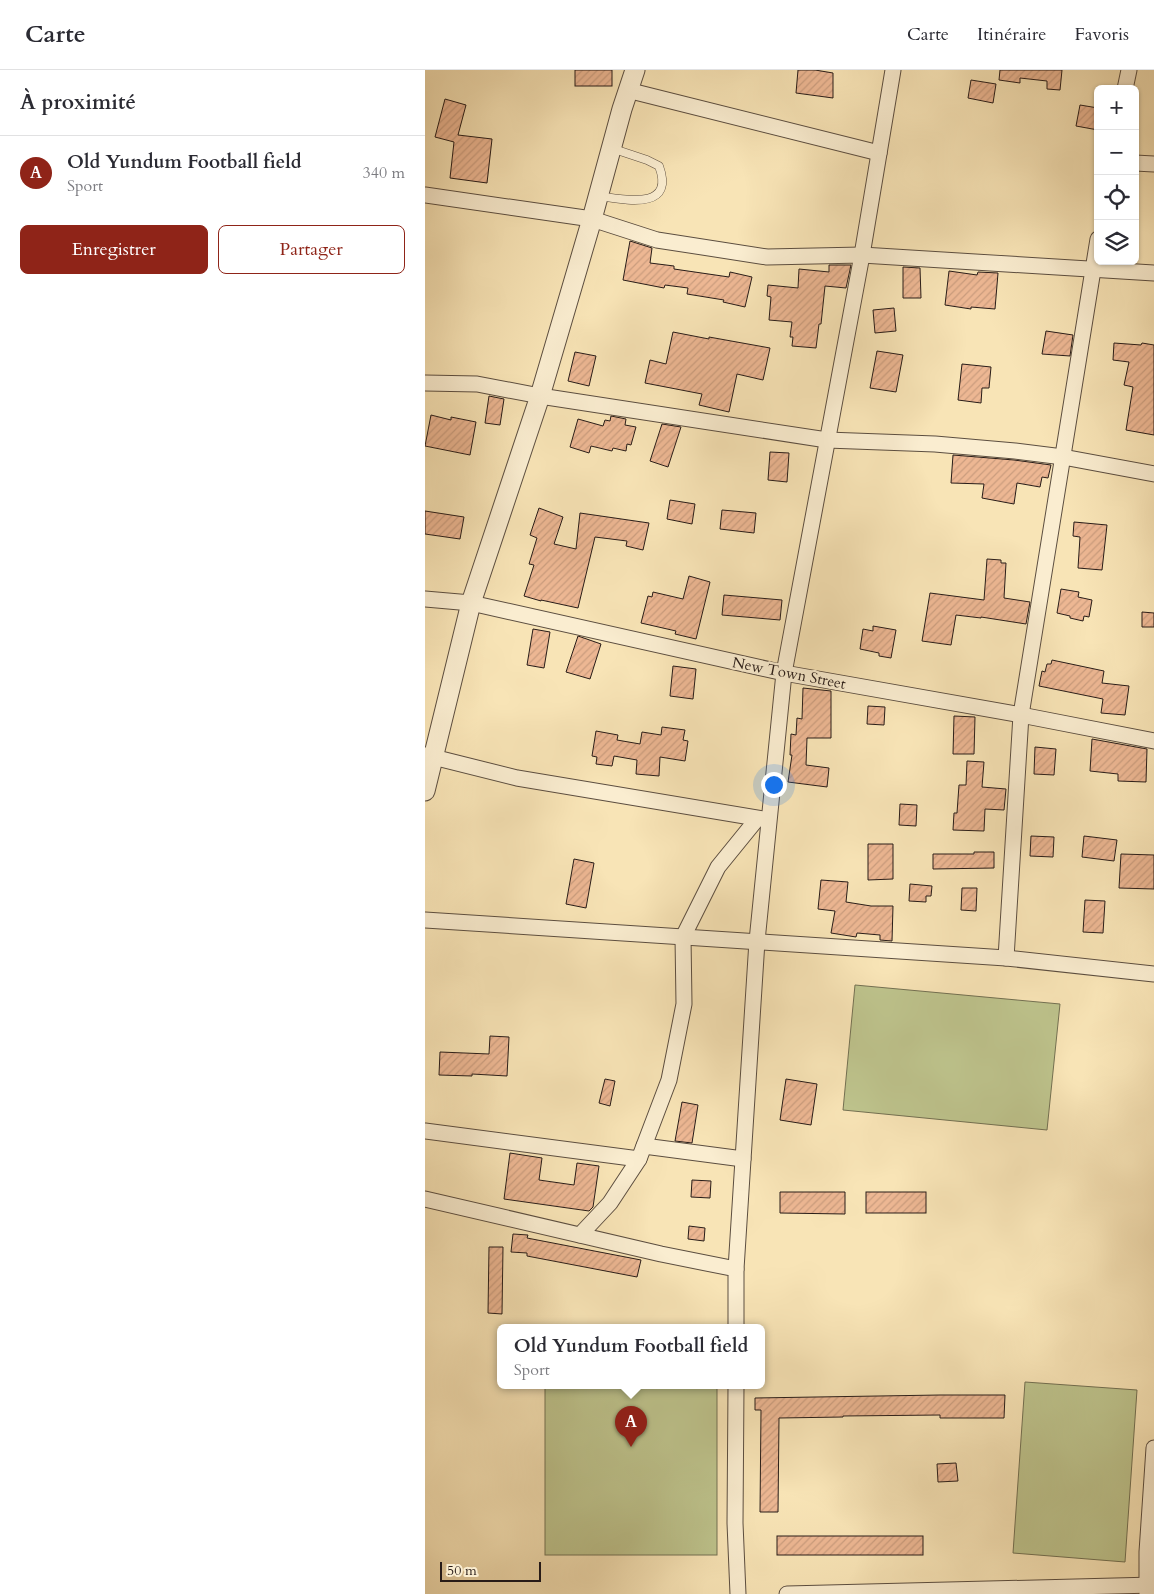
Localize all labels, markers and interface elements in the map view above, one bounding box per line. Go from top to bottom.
text: Carte [25,18,86,51]
text: Carte [907,22,949,47]
text: Itinéraire [977,22,1046,47]
text: Favoris [1074,22,1129,47]
map controls [1094,85,1139,265]
button: + [1094,85,1139,130]
text: À proximité [20,88,136,117]
button: − [1094,130,1139,175]
text: Old Yundum Football field [67,149,302,175]
text: A [30,162,42,184]
text: 340 m [363,162,405,184]
text: Sport [67,175,103,197]
button: locate [1094,175,1139,220]
button: layers [1094,220,1139,265]
button: Enregistrer [20,225,208,274]
button: Partager [218,225,405,274]
street label: New Town Street [730,652,848,694]
your location [761,772,787,798]
popup [497,1324,765,1389]
text: Old Yundum Football field [514,1333,748,1359]
text: Sport [514,1359,550,1381]
pin: A [615,1406,647,1447]
scale bar [440,1559,541,1582]
text: 50 m [447,1561,477,1580]

